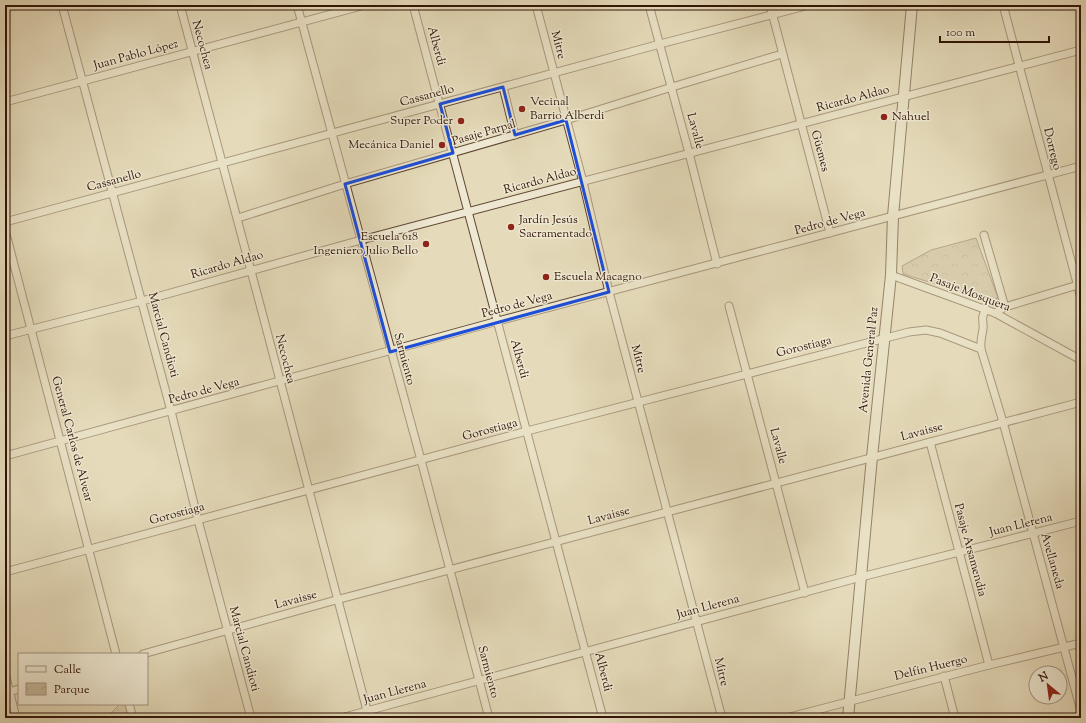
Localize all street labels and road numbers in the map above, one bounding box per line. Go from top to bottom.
street label: Necochea [187,18,217,72]
street label: Alberdi [422,24,450,68]
street label: Mitre [546,29,570,62]
street label: Juan Pablo López [91,35,181,75]
street label: Cassanello [398,80,457,112]
street label: Ricardo Aldao [815,81,892,117]
street label: Lavalle [682,111,709,151]
street label: Pasaje Parpal [450,115,519,151]
street label: Dorrego [1038,126,1066,172]
street label: Güemes [806,128,834,174]
street label: Ricardo Aldao [502,163,579,199]
street label: Cassanello [85,165,144,197]
street label: Pedro de Vega [793,204,868,240]
street label: Ricardo Aldao [189,246,266,284]
street label: Pasaje Mosquera [927,269,1013,317]
street label: Pedro de Vega [480,287,555,323]
street label: Marcial Candioti [143,290,183,380]
street label: Avenida General Paz [854,306,884,414]
street label: Sarmiento [388,331,420,388]
street label: Gorostiaga [774,331,834,363]
street label: Necochea [270,332,300,386]
street label: Alberdi [505,337,533,381]
street label: Mitre [626,343,650,376]
street label: Pedro de Vega [167,373,242,409]
street label: General Carlos de Alvear [47,374,98,504]
street label: Gorostiaga [460,414,520,446]
street label: Lavaisse [899,418,945,446]
street label: Lavalle [765,426,792,466]
street label: Gorostiaga [147,498,207,530]
street label: Pasaje Arsamendia [949,501,991,599]
street label: Lavaisse [586,502,632,530]
street label: Juan Llerena [987,508,1055,542]
street label: Avellaneda [1035,531,1069,592]
street label: Lavaisse [273,586,319,614]
street label: Juan Llerena [674,590,742,624]
street label: Marcial Candioti [224,604,264,694]
street label: Sarmiento [472,644,504,701]
street label: Alberdi [589,650,617,694]
street label: Delfín Huergo [893,650,970,686]
street label: Mitre [709,656,733,688]
street label: Juan Llerena [361,675,429,709]

